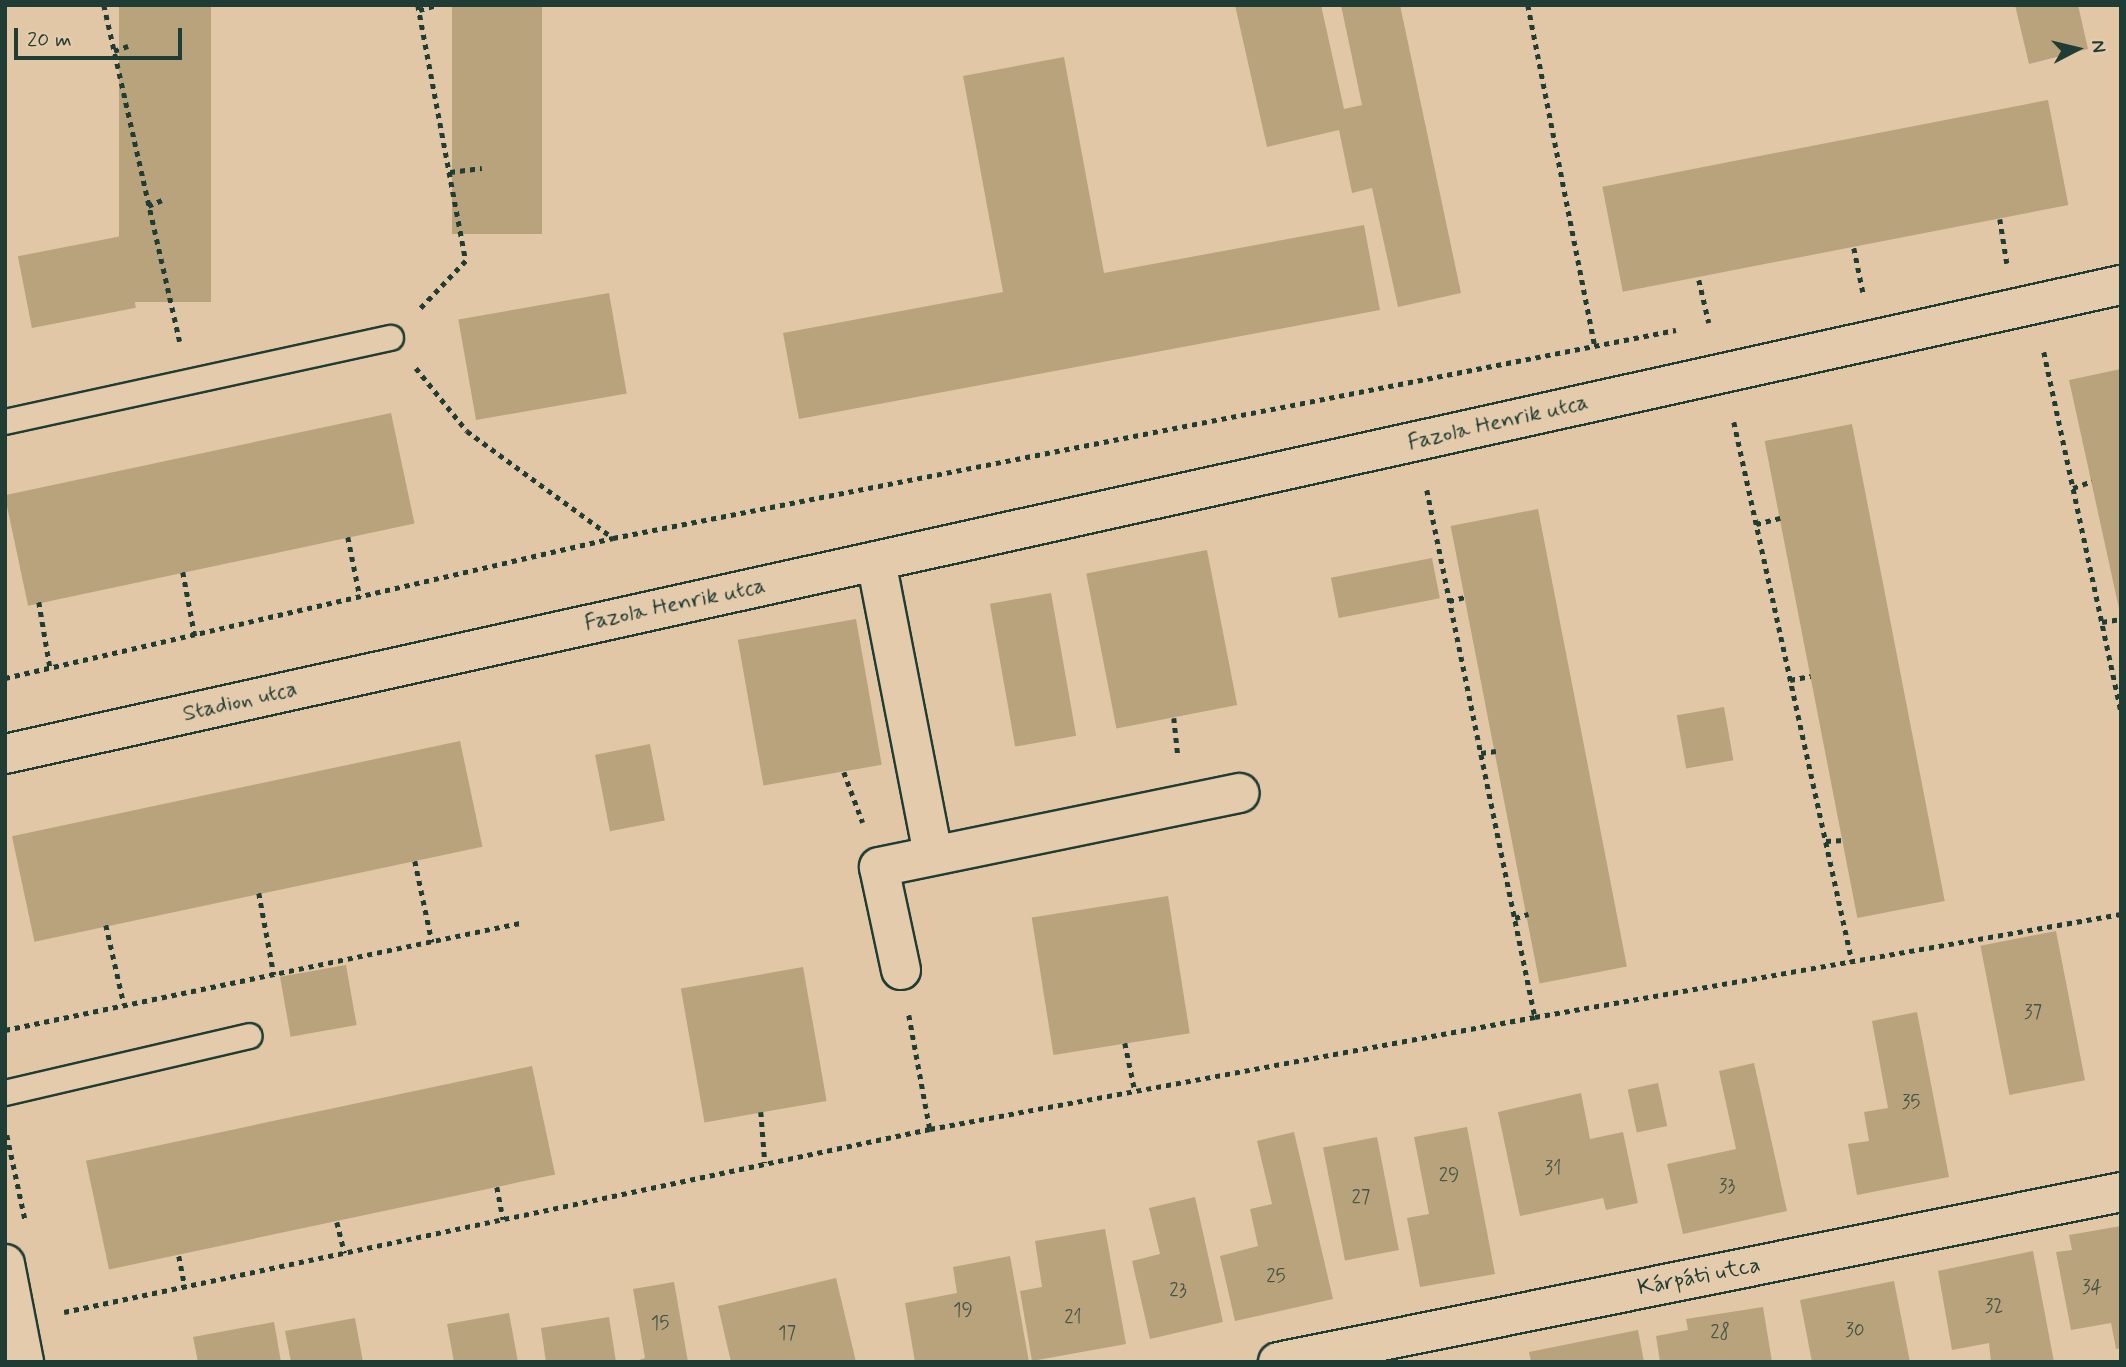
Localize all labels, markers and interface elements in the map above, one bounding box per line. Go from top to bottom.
scale bar [18,14,186,58]
north arrow [2042,14,2112,84]
text: 20 m [27,26,72,54]
text: N [2085,39,2112,54]
street label: Fazola Henrik utca [1403,388,1593,458]
street label: Fazola Henrik utca [580,572,770,638]
street label: Stadion utca [177,675,303,729]
house number: 37 [2024,1002,2042,1024]
house number: 35 [1902,1092,1920,1114]
house number: 31 [1545,1158,1561,1180]
house number: 29 [1439,1165,1459,1187]
house number: 33 [1719,1176,1735,1198]
house number: 27 [1352,1187,1370,1209]
street label: Kárpáti utca [1635,1252,1763,1302]
house number: 25 [1266,1266,1286,1288]
house number: 34 [2082,1277,2102,1299]
house number: 23 [1169,1280,1187,1302]
house number: 32 [1985,1296,2003,1318]
house number: 19 [953,1300,973,1322]
house number: 21 [1064,1307,1082,1329]
house number: 15 [651,1313,669,1335]
house number: 30 [1845,1320,1865,1342]
house number: 28 [1710,1322,1730,1344]
house number: 17 [778,1323,796,1345]

